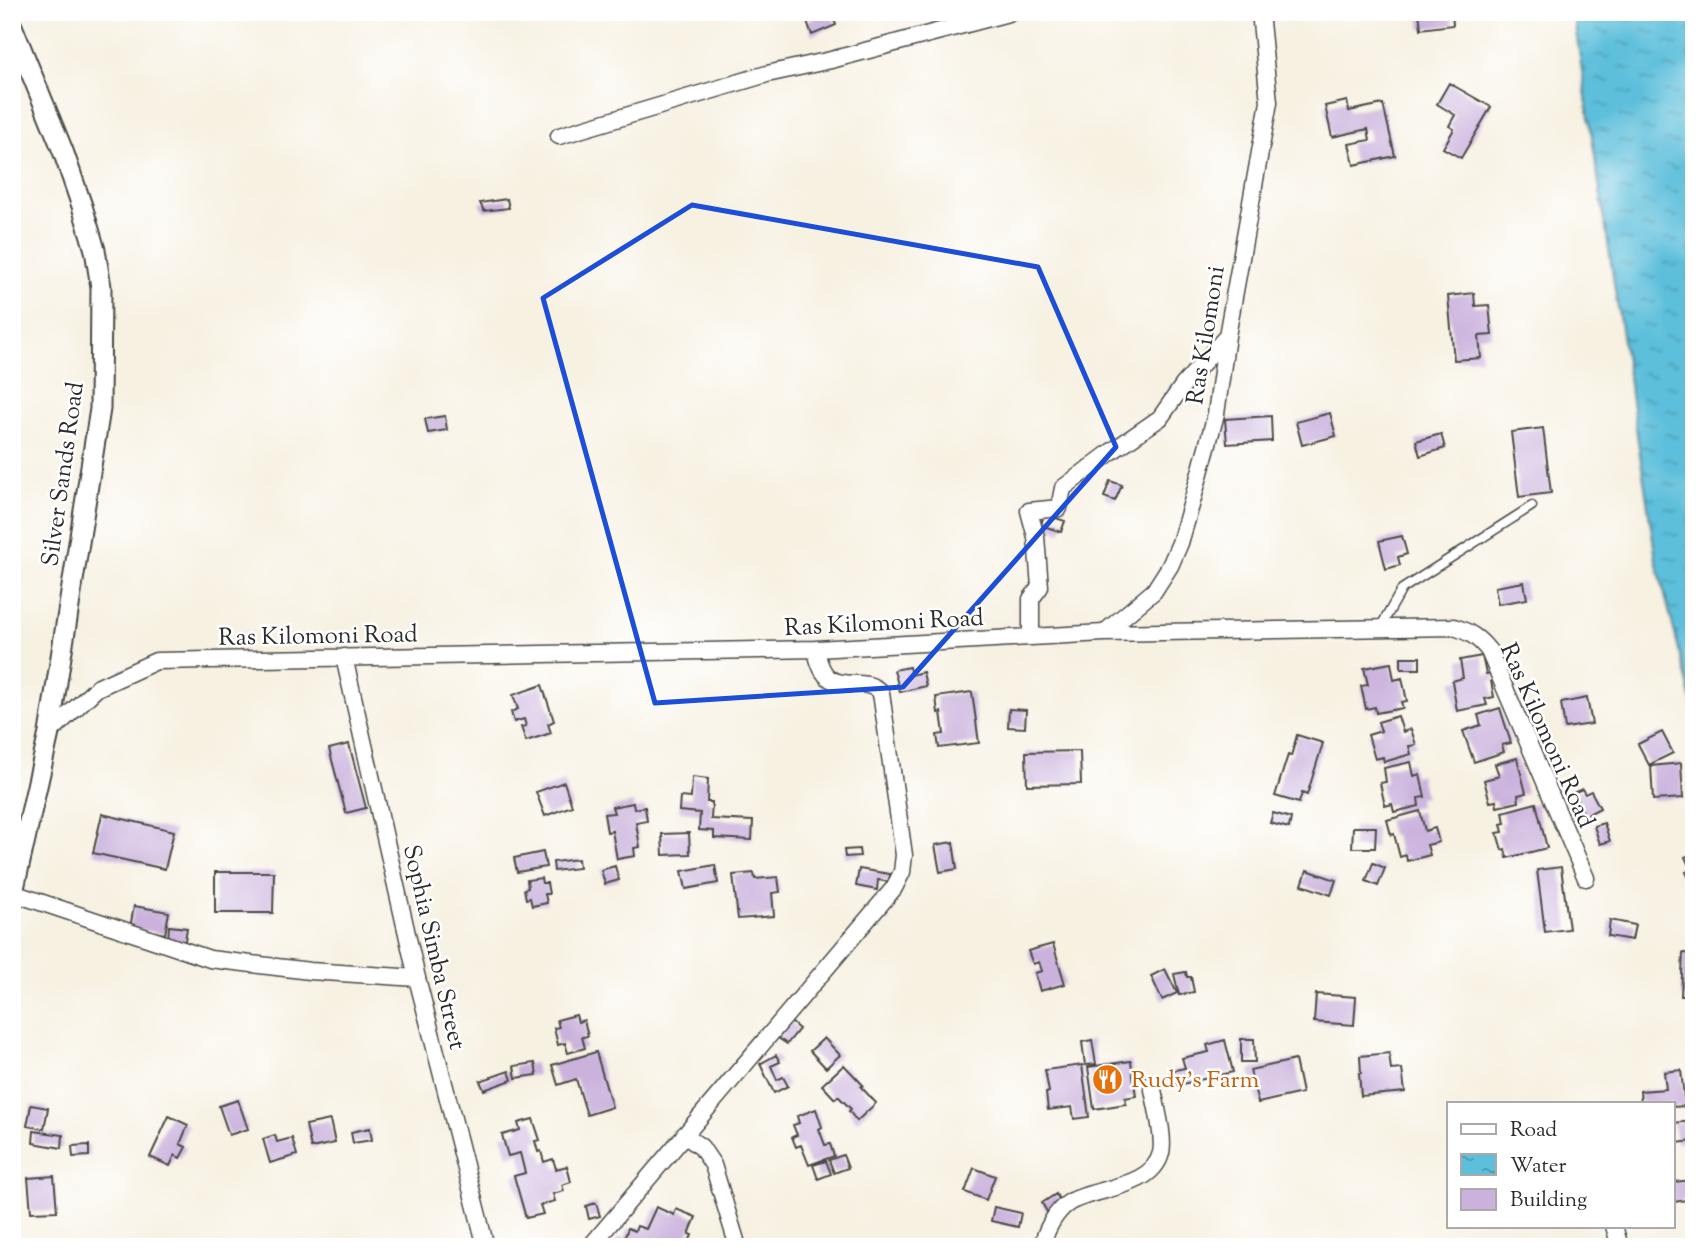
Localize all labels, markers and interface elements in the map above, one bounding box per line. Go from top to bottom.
street label: Ras Kilomoni [1179,263,1235,407]
street label: Silver Sands Road [34,379,94,569]
street label: Ras Kilomoni Road [784,602,985,646]
street label: Ras Kilomoni Road [218,618,418,656]
street label: Ras Kilomoni Road [1490,638,1602,834]
street label: Sophia Simba Street [393,842,473,1053]
restaurant icon: Rudy's Farm [1091,1062,1125,1096]
place label: Rudy's Farm [1131,1064,1259,1098]
legend [1447,1102,1674,1228]
text: Road [1510,1116,1557,1146]
text: Water [1510,1152,1567,1182]
text: Building [1510,1186,1587,1216]

